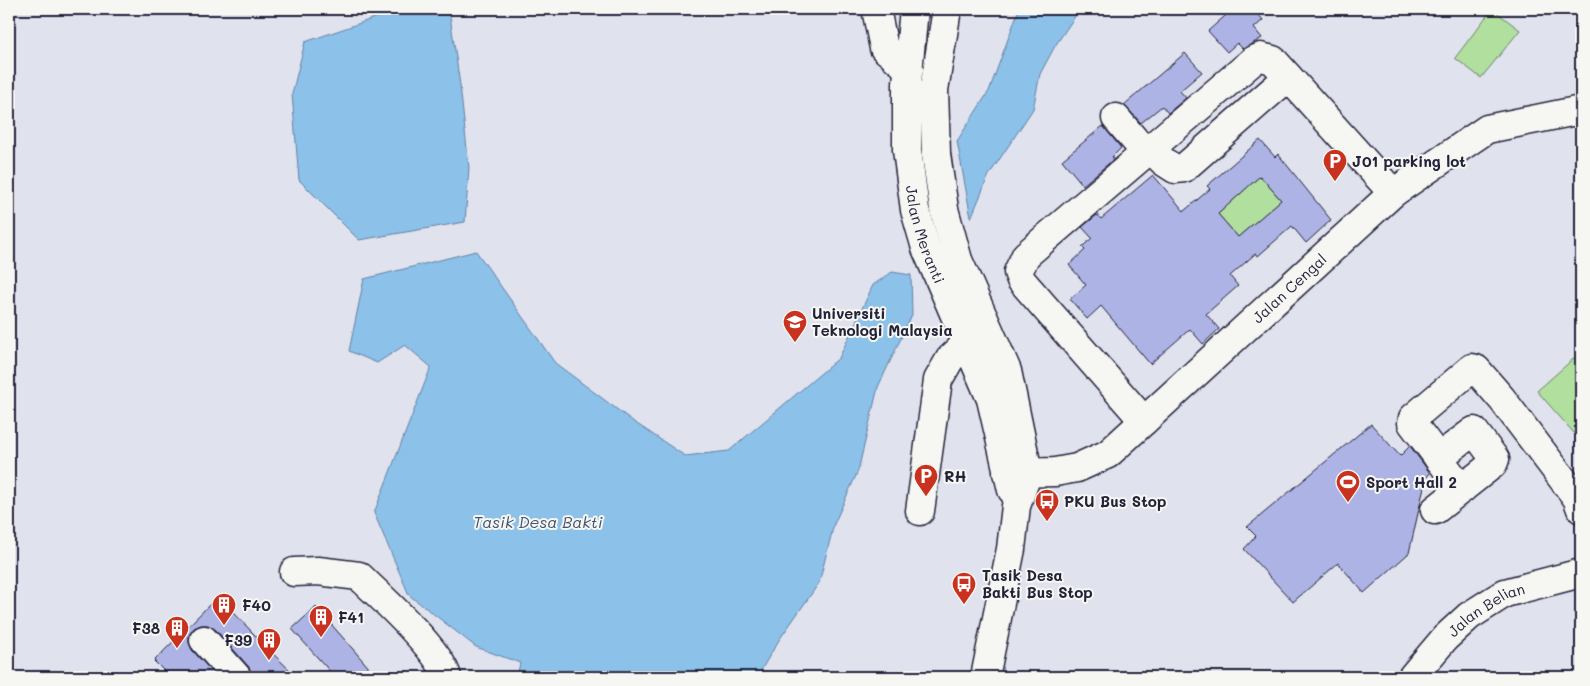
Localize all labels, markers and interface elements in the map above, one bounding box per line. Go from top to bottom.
parking icon: J01 parking lot [1322,148,1348,182]
place label: J01 parking lot [1352,151,1466,171]
street label: Jalan Meranti [902,184,950,286]
street label: Jalan Cengal [1248,249,1331,327]
place label: Universiti Teknologi Malaysia [812,303,953,340]
school or university icon: Universiti Teknologi Malaysia [782,309,808,343]
parking icon: RH [913,463,939,497]
place label: RH [944,466,966,486]
sports icon: Sport Hall 2 [1335,469,1361,503]
place label: Sport Hall 2 [1366,472,1457,492]
bus stop icon: PKU Bus Stop [1034,488,1060,522]
place label: PKU Bus Stop [1064,491,1166,511]
water label: Tasik Desa Bakti [473,511,603,532]
place label: Tasik Desa Bakti Bus Stop [982,565,1093,602]
bus stop icon: Tasik Desa Bakti Bus Stop [951,571,977,605]
street label: Jalan Belian [1443,578,1527,641]
building icon: F40 [211,592,237,626]
place label: F40 [242,595,271,615]
building icon: F41 [308,604,334,638]
place label: F41 [338,607,364,627]
building icon: F38 [164,615,190,649]
place label: F38 [132,618,160,638]
building icon: F39 [256,627,282,661]
place label: F39 [224,630,252,650]

